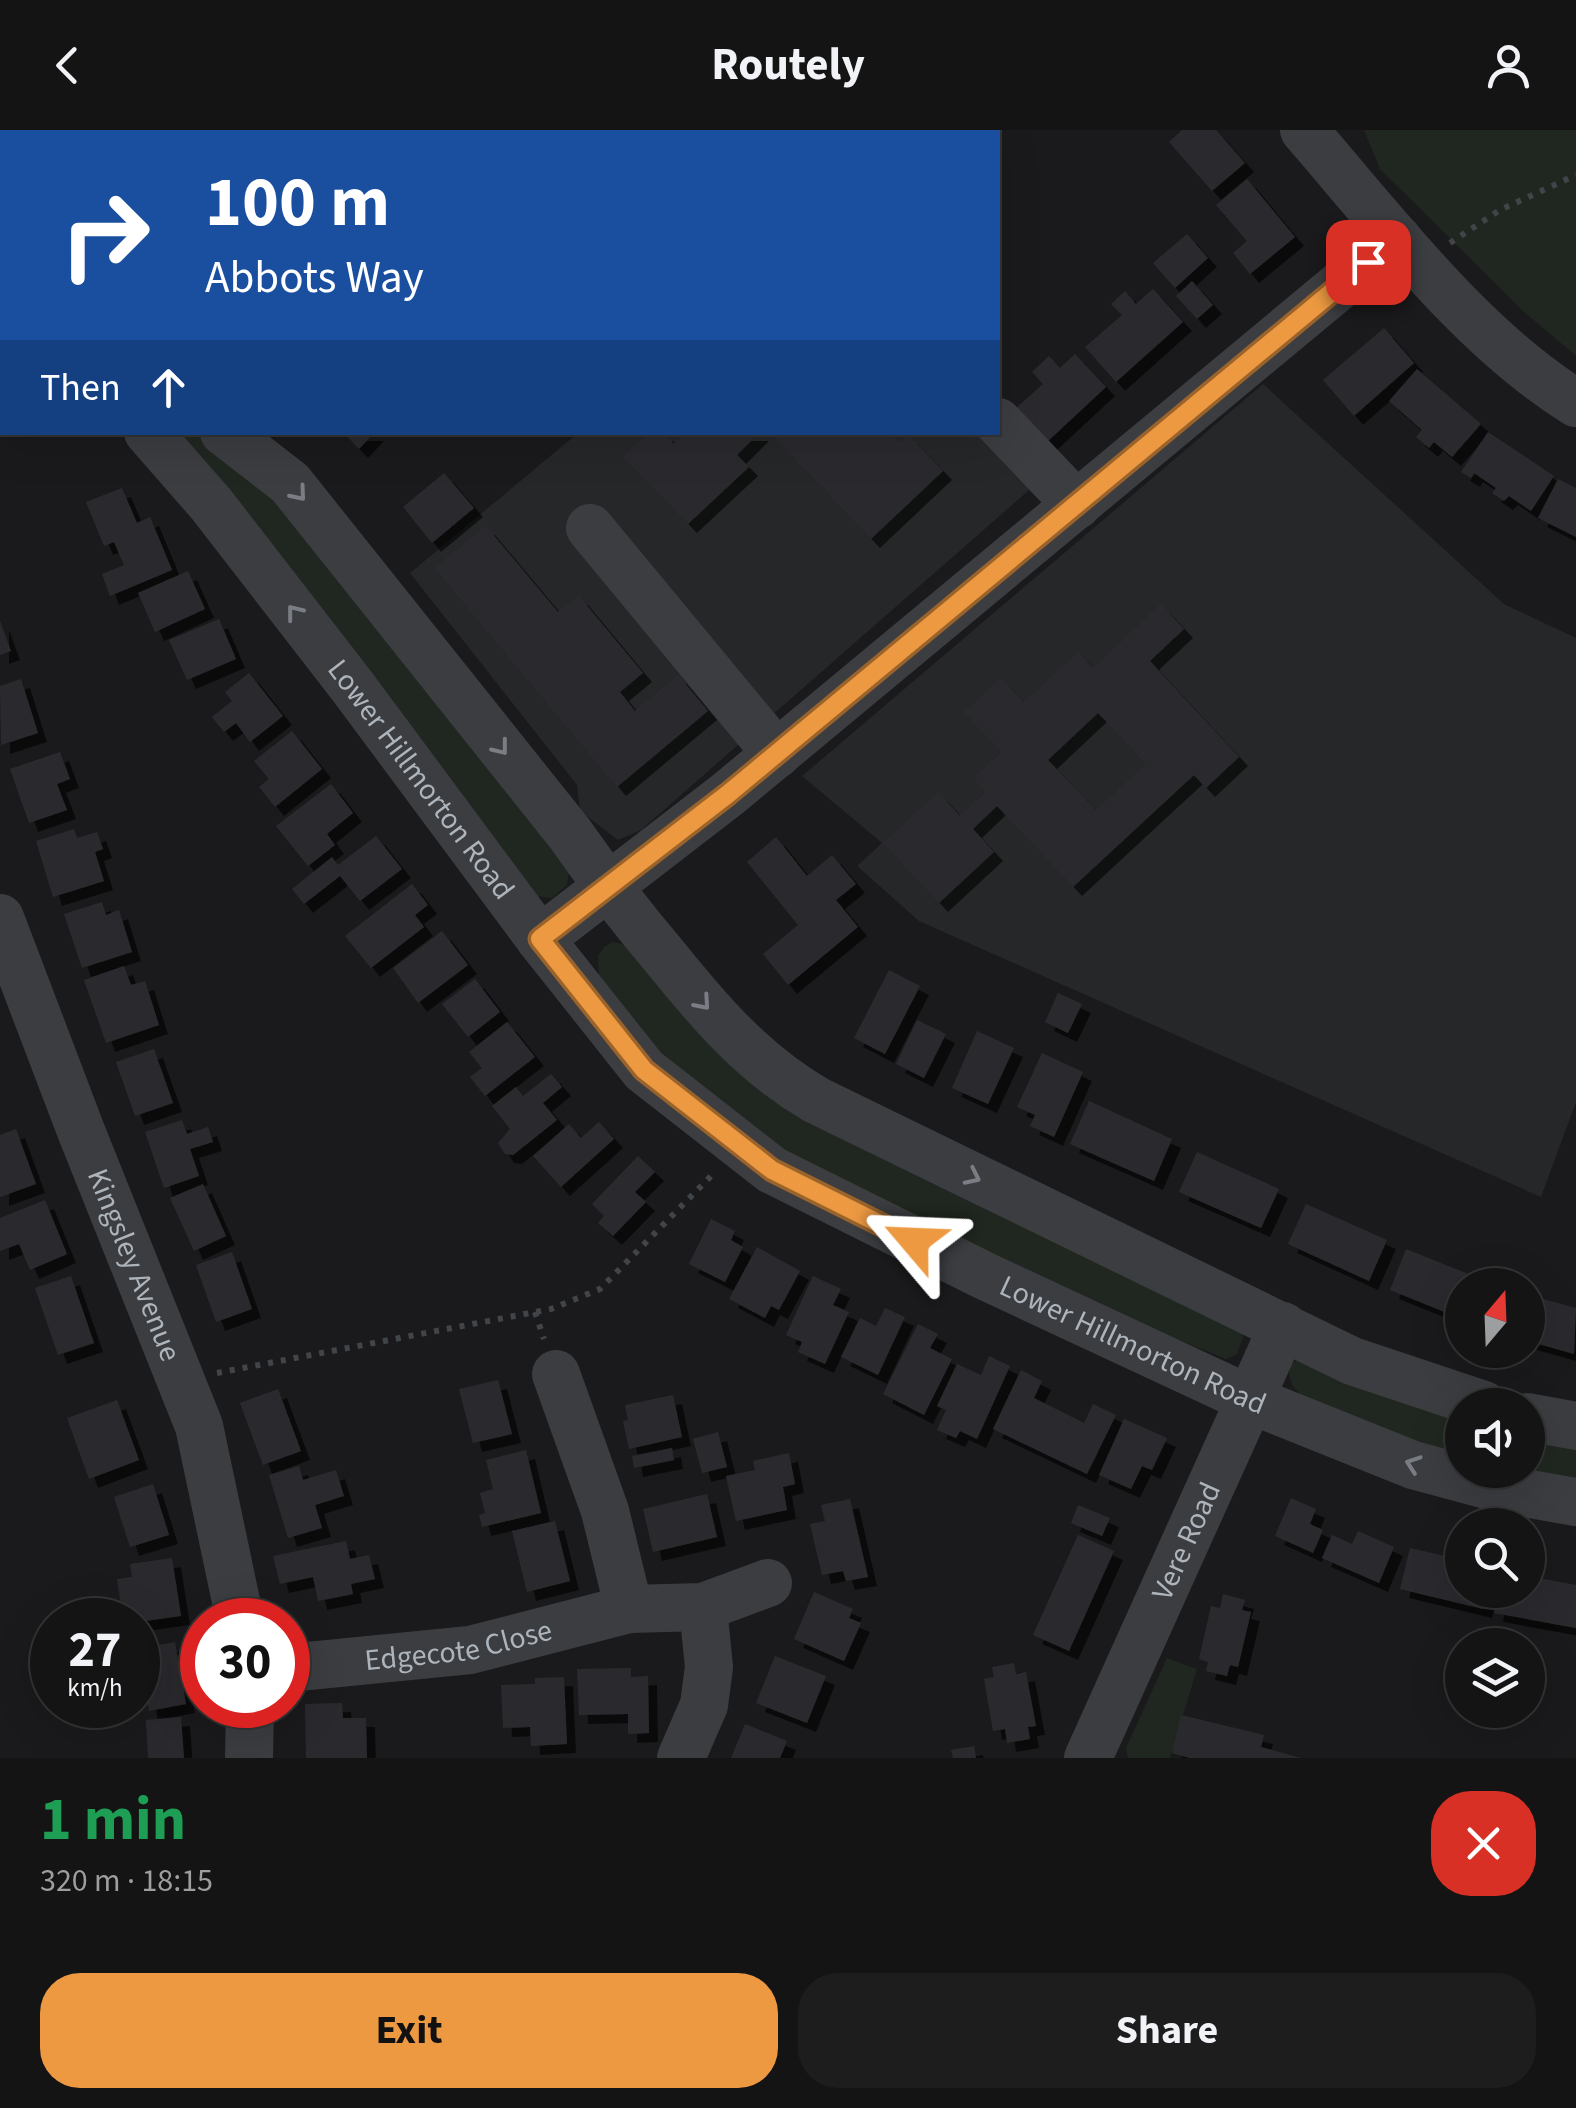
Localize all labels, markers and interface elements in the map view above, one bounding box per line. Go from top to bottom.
text: Routely [711,33,865,97]
icon: back [40,38,95,93]
icon: person [1481,38,1536,93]
text: 100 m [205,153,390,253]
icon: right [40,170,170,300]
pin [1326,220,1411,305]
icon: arrive [1341,235,1396,290]
text: Abbots Way [205,246,424,310]
icon: ahead [141,360,196,415]
text: Then [40,361,121,415]
one-way arrow [287,483,305,501]
one-way arrow [288,605,306,623]
street label: Lower Hillmorton Road [317,650,525,908]
one-way arrow [490,737,507,755]
one-way arrow [691,991,709,1010]
street label: Kingsley Avenue [77,1162,192,1368]
one-way arrow [963,1164,981,1184]
position arrow [862,1189,966,1293]
street label: Lower Hillmorton Road [993,1264,1273,1425]
north arrow [1445,1268,1545,1368]
map controls [1445,1268,1545,1728]
button: sound [1445,1388,1545,1488]
one-way arrow [1406,1455,1423,1476]
street label: Vere Road [1141,1475,1231,1607]
button: search [1445,1508,1545,1608]
speed limit sign: 30 [180,1598,310,1728]
street label: Edgecote Close [363,1608,557,1682]
text: 27 [69,1615,121,1686]
button: layers [1445,1628,1545,1728]
text: km/h [67,1670,123,1706]
text: 1 min [40,1778,186,1863]
button: close [1431,1791,1536,1896]
text: 320 m · 18:15 [40,1858,213,1904]
button: Exit [40,1973,778,2088]
button: Share [798,1973,1536,2088]

